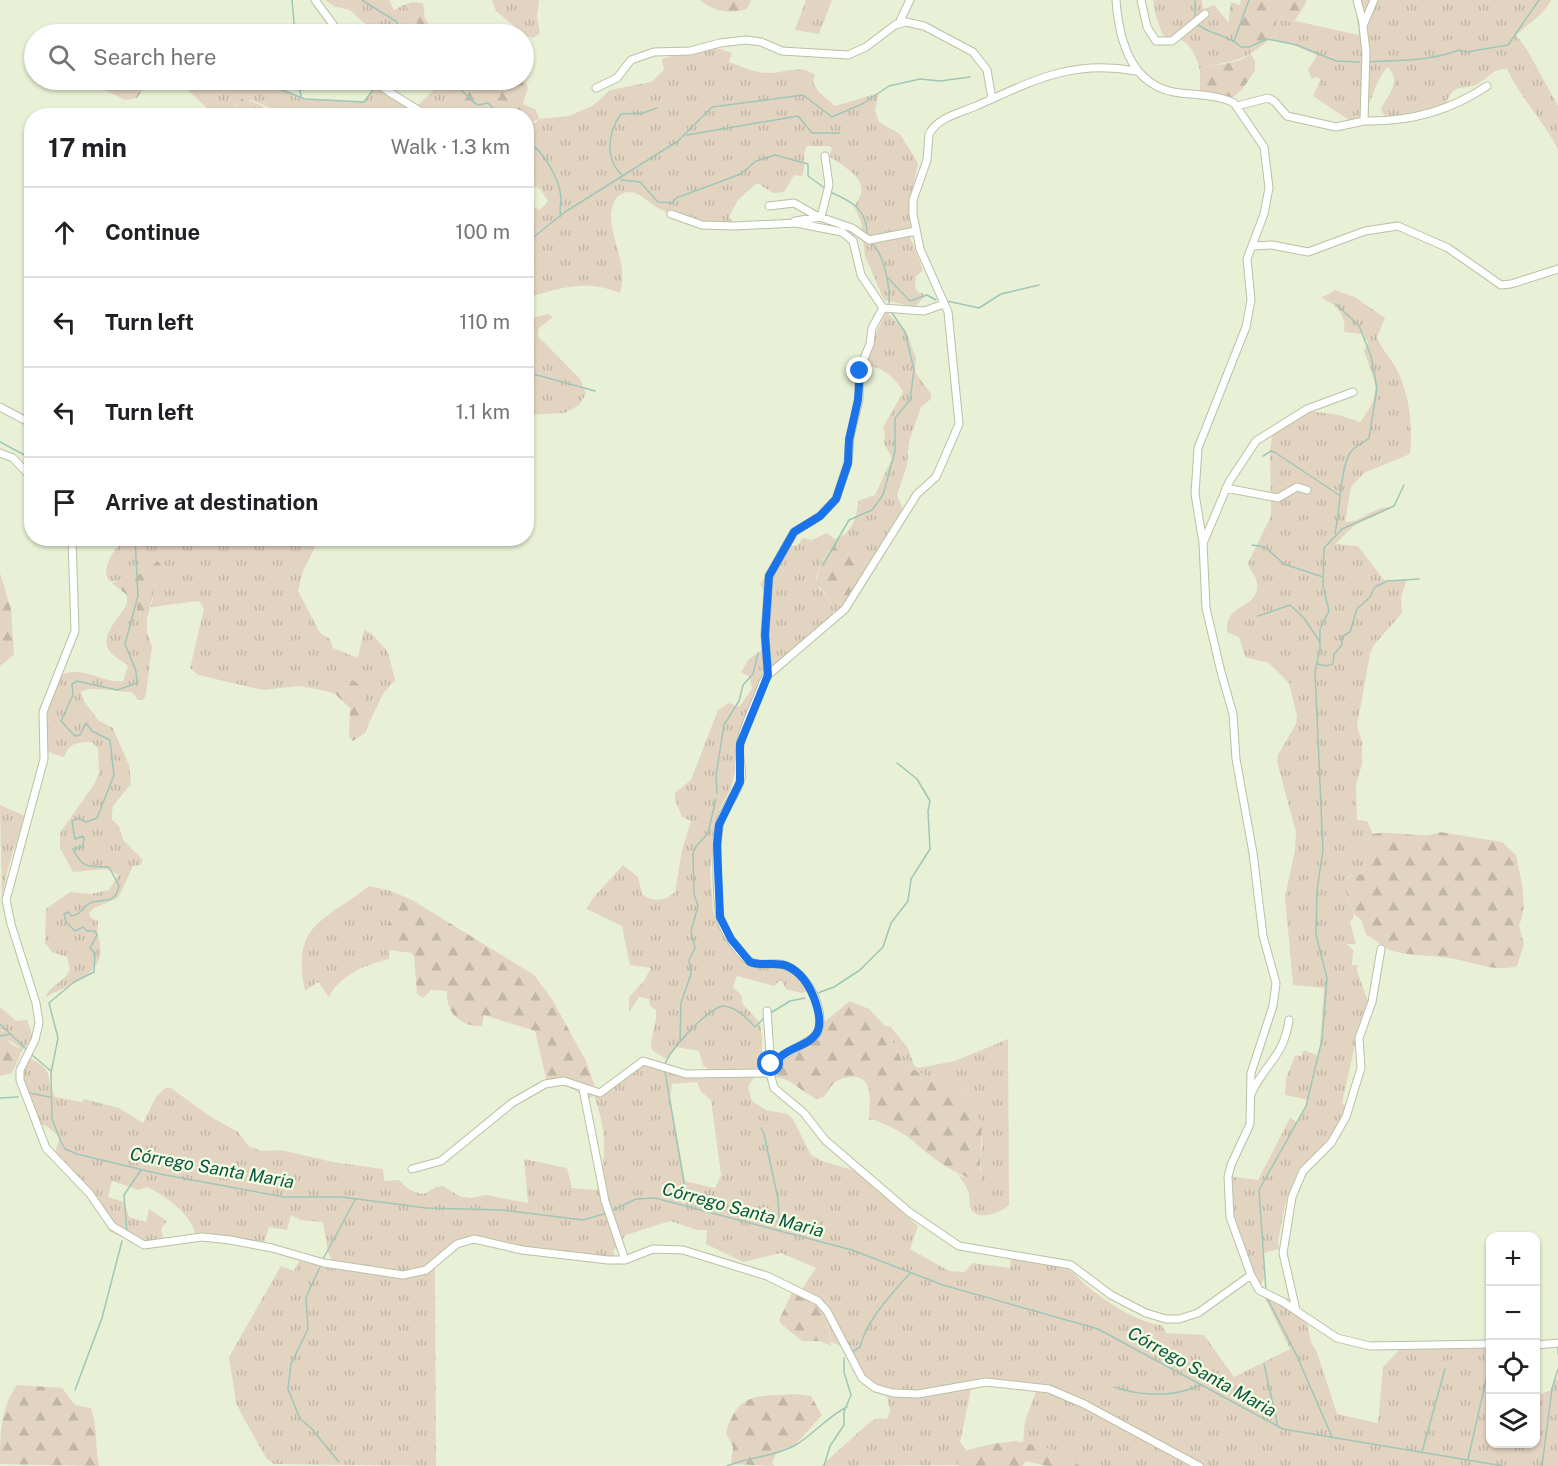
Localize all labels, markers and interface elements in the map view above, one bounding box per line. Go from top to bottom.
search box [24,24,534,90]
icon: search [45,41,78,74]
text: Search here [93,44,217,70]
text: 17 min [48,132,127,163]
text: Walk · 1.3 km [391,135,510,159]
icon: ahead [48,216,81,249]
text: Continue [105,219,200,245]
text: 100 m [455,220,510,244]
icon: left [48,306,81,339]
text: Turn left [105,309,194,335]
text: 110 m [459,310,510,334]
route end [846,357,872,383]
icon: left [48,396,81,429]
text: Turn left [105,399,194,425]
text: 1.1 km [456,400,510,424]
icon: arrive [48,486,81,519]
text: Arrive at destination [105,489,318,515]
route start [757,1050,783,1076]
water label: Córrego Santa Maria [128,1143,296,1192]
water label: Córrego Santa Maria [660,1178,826,1241]
map controls [1486,1232,1540,1448]
button: + [1486,1232,1540,1286]
button: − [1486,1286,1540,1340]
water label: Córrego Santa Maria [1124,1322,1280,1421]
button: locate [1486,1340,1540,1394]
button: layers [1486,1394,1540,1448]

